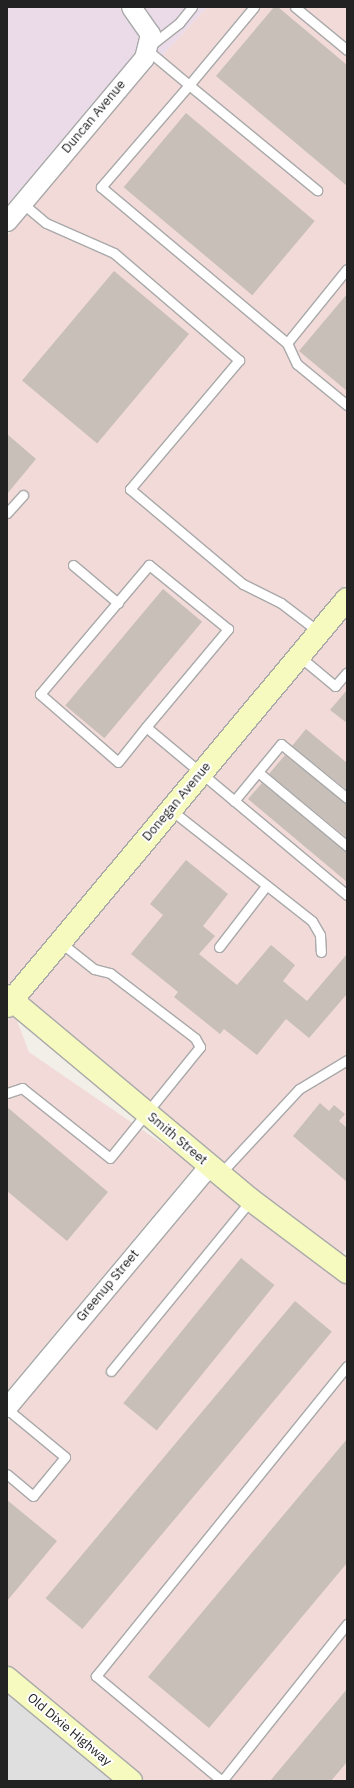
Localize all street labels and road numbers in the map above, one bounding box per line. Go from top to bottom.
street label: Duncan Avenue [59,77,129,157]
street label: Donegan Avenue [139,759,215,845]
street label: Smith Street [144,1110,210,1168]
street label: Greenup Street [73,1247,143,1325]
street label: Old Dixie Highway [24,1690,114,1770]

